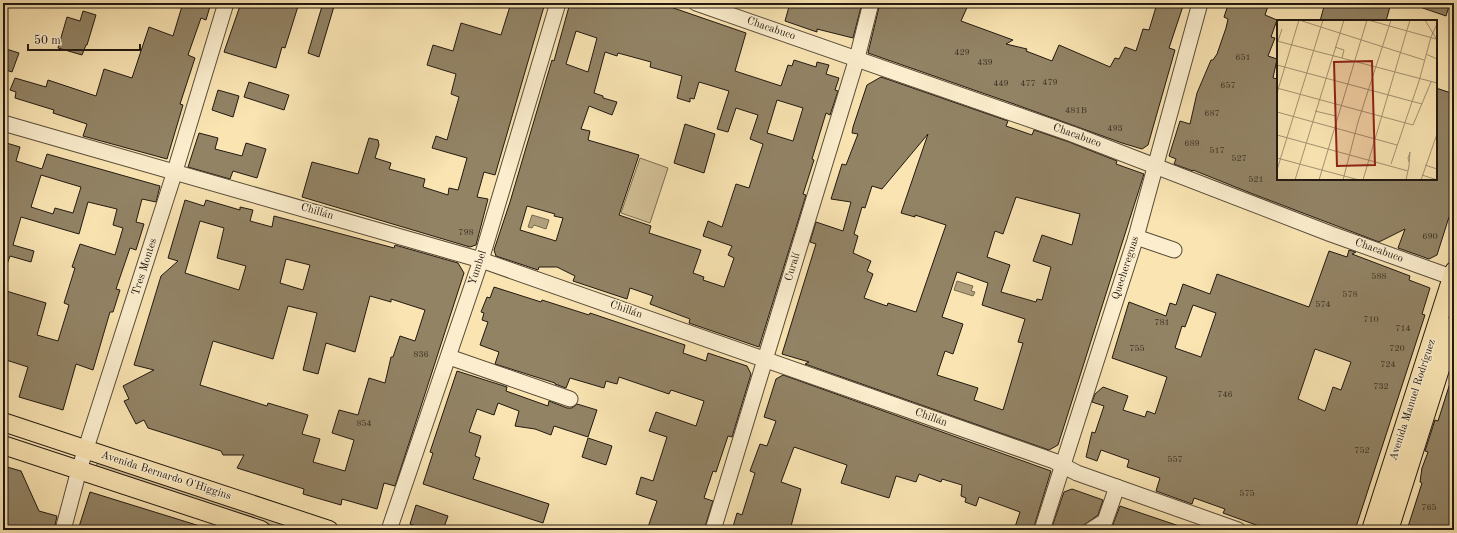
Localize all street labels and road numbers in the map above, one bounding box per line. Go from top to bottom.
street label: Chacabuco [745,16,797,42]
street label: Chacabuco [1051,122,1103,150]
street label: Chillán [299,202,335,222]
street label: Quechereguas [1111,235,1142,301]
street label: Tres Montes [131,237,160,297]
street label: Chacabuco [1353,237,1405,265]
street label: Yumbel [467,249,489,287]
street label: Curalí [783,250,803,283]
street label: Chillán [608,299,644,321]
street label: Avenida Manuel Rodríguez [1388,338,1438,462]
street label: Chillán [913,407,949,429]
street label: Avenida Bernardo O'Higgins [100,450,233,502]

